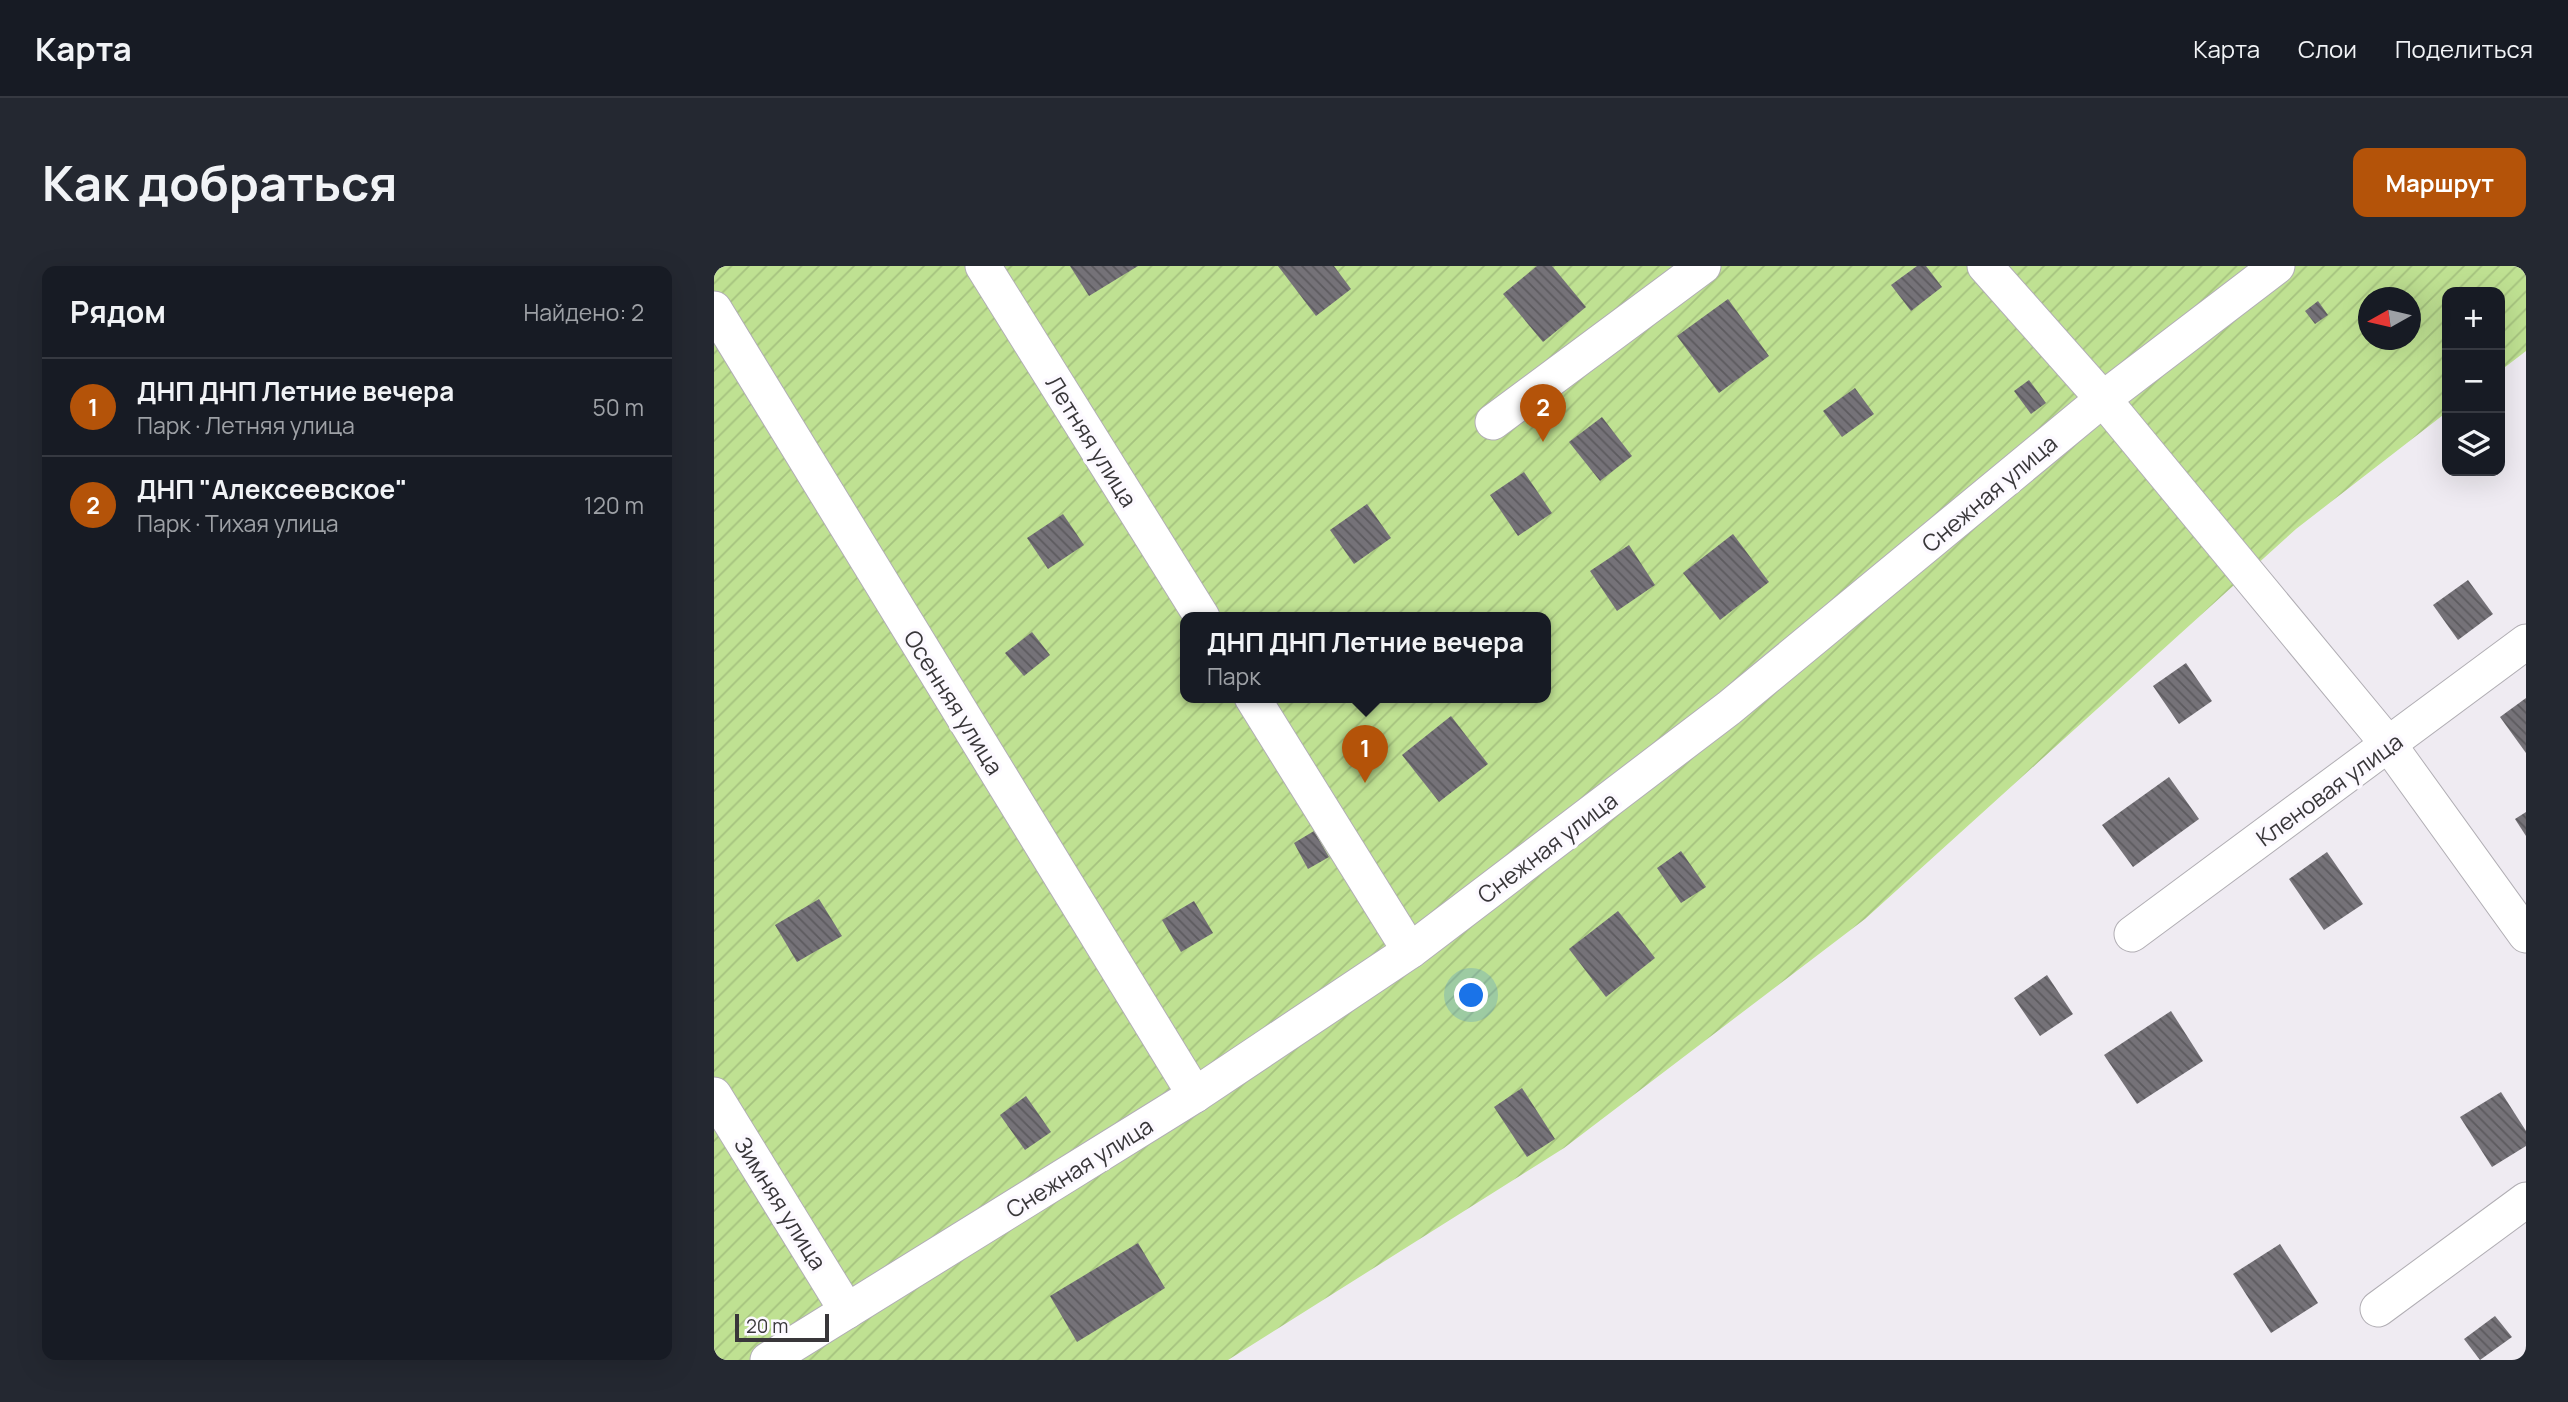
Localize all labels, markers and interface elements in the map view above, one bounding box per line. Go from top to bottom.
text: Карта [35,26,132,71]
text: Карта [2193,32,2260,65]
text: Слои [2298,32,2357,65]
text: Поделиться [2395,32,2533,65]
button: Маршрут [2353,148,2526,217]
text: Как добраться [42,149,397,216]
north arrow [2358,287,2421,350]
map controls [2442,287,2505,476]
button: + [2442,287,2505,350]
text: Рядом [70,291,166,332]
text: Найдено: 2 [523,296,644,328]
button: − [2442,350,2505,413]
street label: Летняя улица [1039,369,1145,513]
text: ДНП ДНП Летние вечера [137,373,454,409]
pin: 2 [1520,384,1566,442]
text: 1 [88,391,98,423]
text: 50 m [593,391,644,423]
text: Парк · Летняя улица [137,409,355,441]
button: layers [2442,413,2505,476]
street label: Снежная улица [1914,427,2064,559]
text: ДНП "Алексеевское" [137,471,407,507]
text: 2 [86,489,100,521]
text: 120 m [584,489,644,521]
text: Парк · Тихая улица [137,507,339,539]
popup [1180,612,1551,703]
street label: Осенняя улица [897,624,1011,780]
text: ДНП ДНП Летние вечера [1207,624,1524,660]
text: Парк [1207,660,1261,692]
pin: 1 [1342,725,1388,783]
street label: Кленовая улица [2249,725,2409,853]
street label: Снежная улица [1470,784,1624,910]
your location [1454,978,1488,1012]
street label: Снежная улица [999,1109,1159,1225]
street label: Зимняя улица [727,1130,835,1276]
scale bar [735,1311,830,1343]
text: 20 m [746,1313,788,1339]

